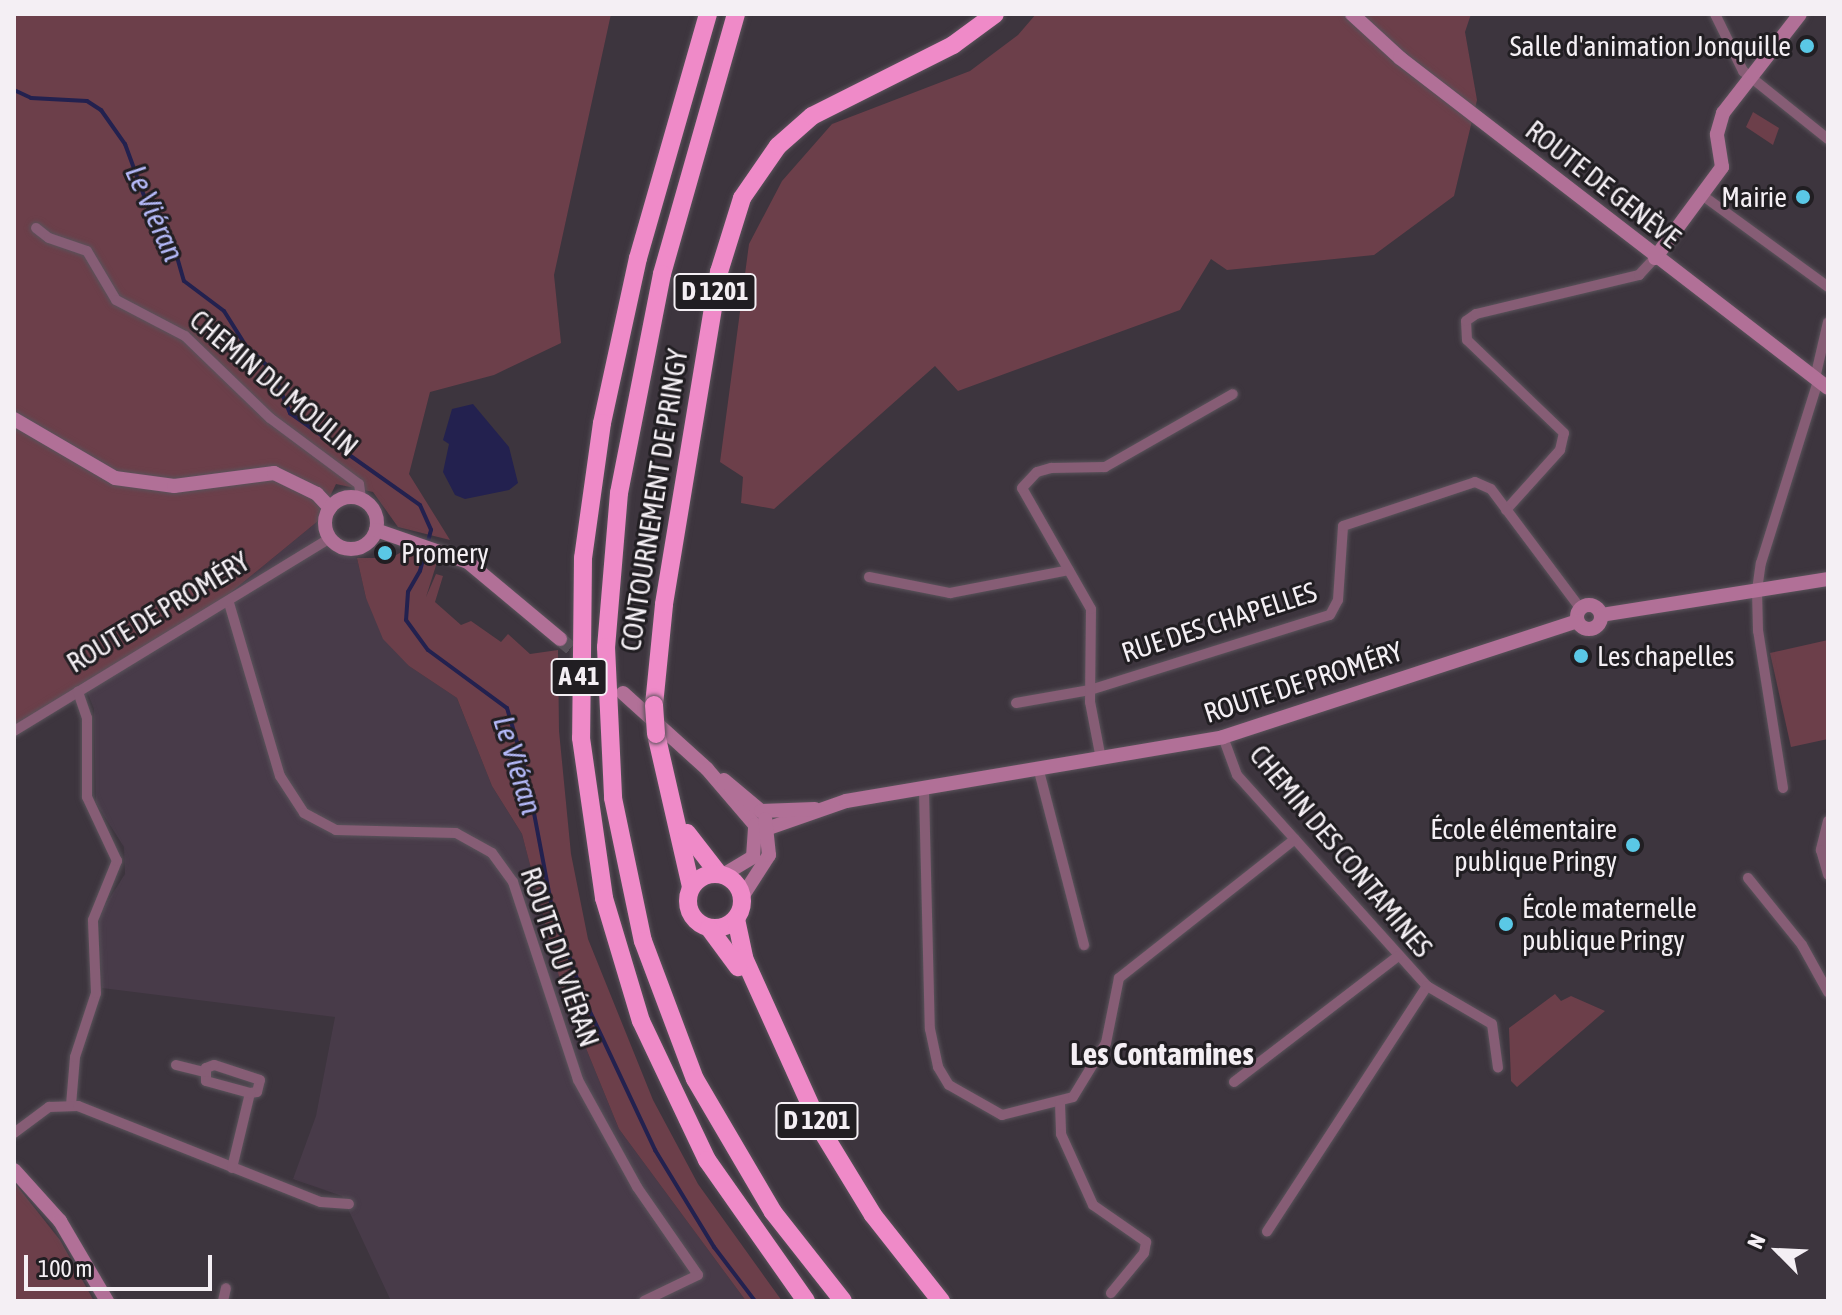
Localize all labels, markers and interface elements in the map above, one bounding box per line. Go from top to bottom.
place label: Salle d'animation Jonquille [1510,29,1791,63]
marker: Salle d'animation Jonquille [1798,37,1816,55]
street label: ROUTE DE GENÈVE [1519,113,1687,255]
water label: Le Viéran [118,160,192,266]
place label: Mairie [1721,180,1787,214]
marker: Mairie [1794,188,1812,206]
road number: D 1201 [673,270,757,314]
street label: CHEMIN DU MOULIN [183,303,365,463]
street label: CONTOURNEMENT DE PRINGY [614,347,694,653]
place label: Promery [401,536,489,570]
street label: ROUTE DE PROMÉRY [61,544,255,680]
marker: Promery [376,544,394,562]
street label: RUE DES CHAPELLES [1117,575,1321,669]
street label: ROUTE DE PROMÉRY [1199,634,1407,730]
place label: Les chapelles [1597,639,1734,673]
marker: Les chapelles [1572,647,1590,665]
road number: A 41 [549,655,609,699]
water label: Le Viéran [486,711,550,819]
street label: CHEMIN DES CONTAMINES [1243,738,1439,964]
place label: École élémentaire publique Pringy [1430,812,1617,878]
marker: École élémentaire publique Pringy [1624,836,1642,854]
street label: ROUTE DU VIÉRAN [514,863,606,1051]
place label: École maternelle publique Pringy [1522,891,1697,957]
marker: École maternelle publique Pringy [1497,915,1515,933]
district label: Les Contamines [1070,1035,1254,1073]
road number: D 1201 [775,1099,859,1143]
north arrow [1738,1211,1818,1291]
text: N [1742,1230,1771,1252]
scale bar [28,1239,216,1289]
text: 100 m [38,1255,92,1282]

